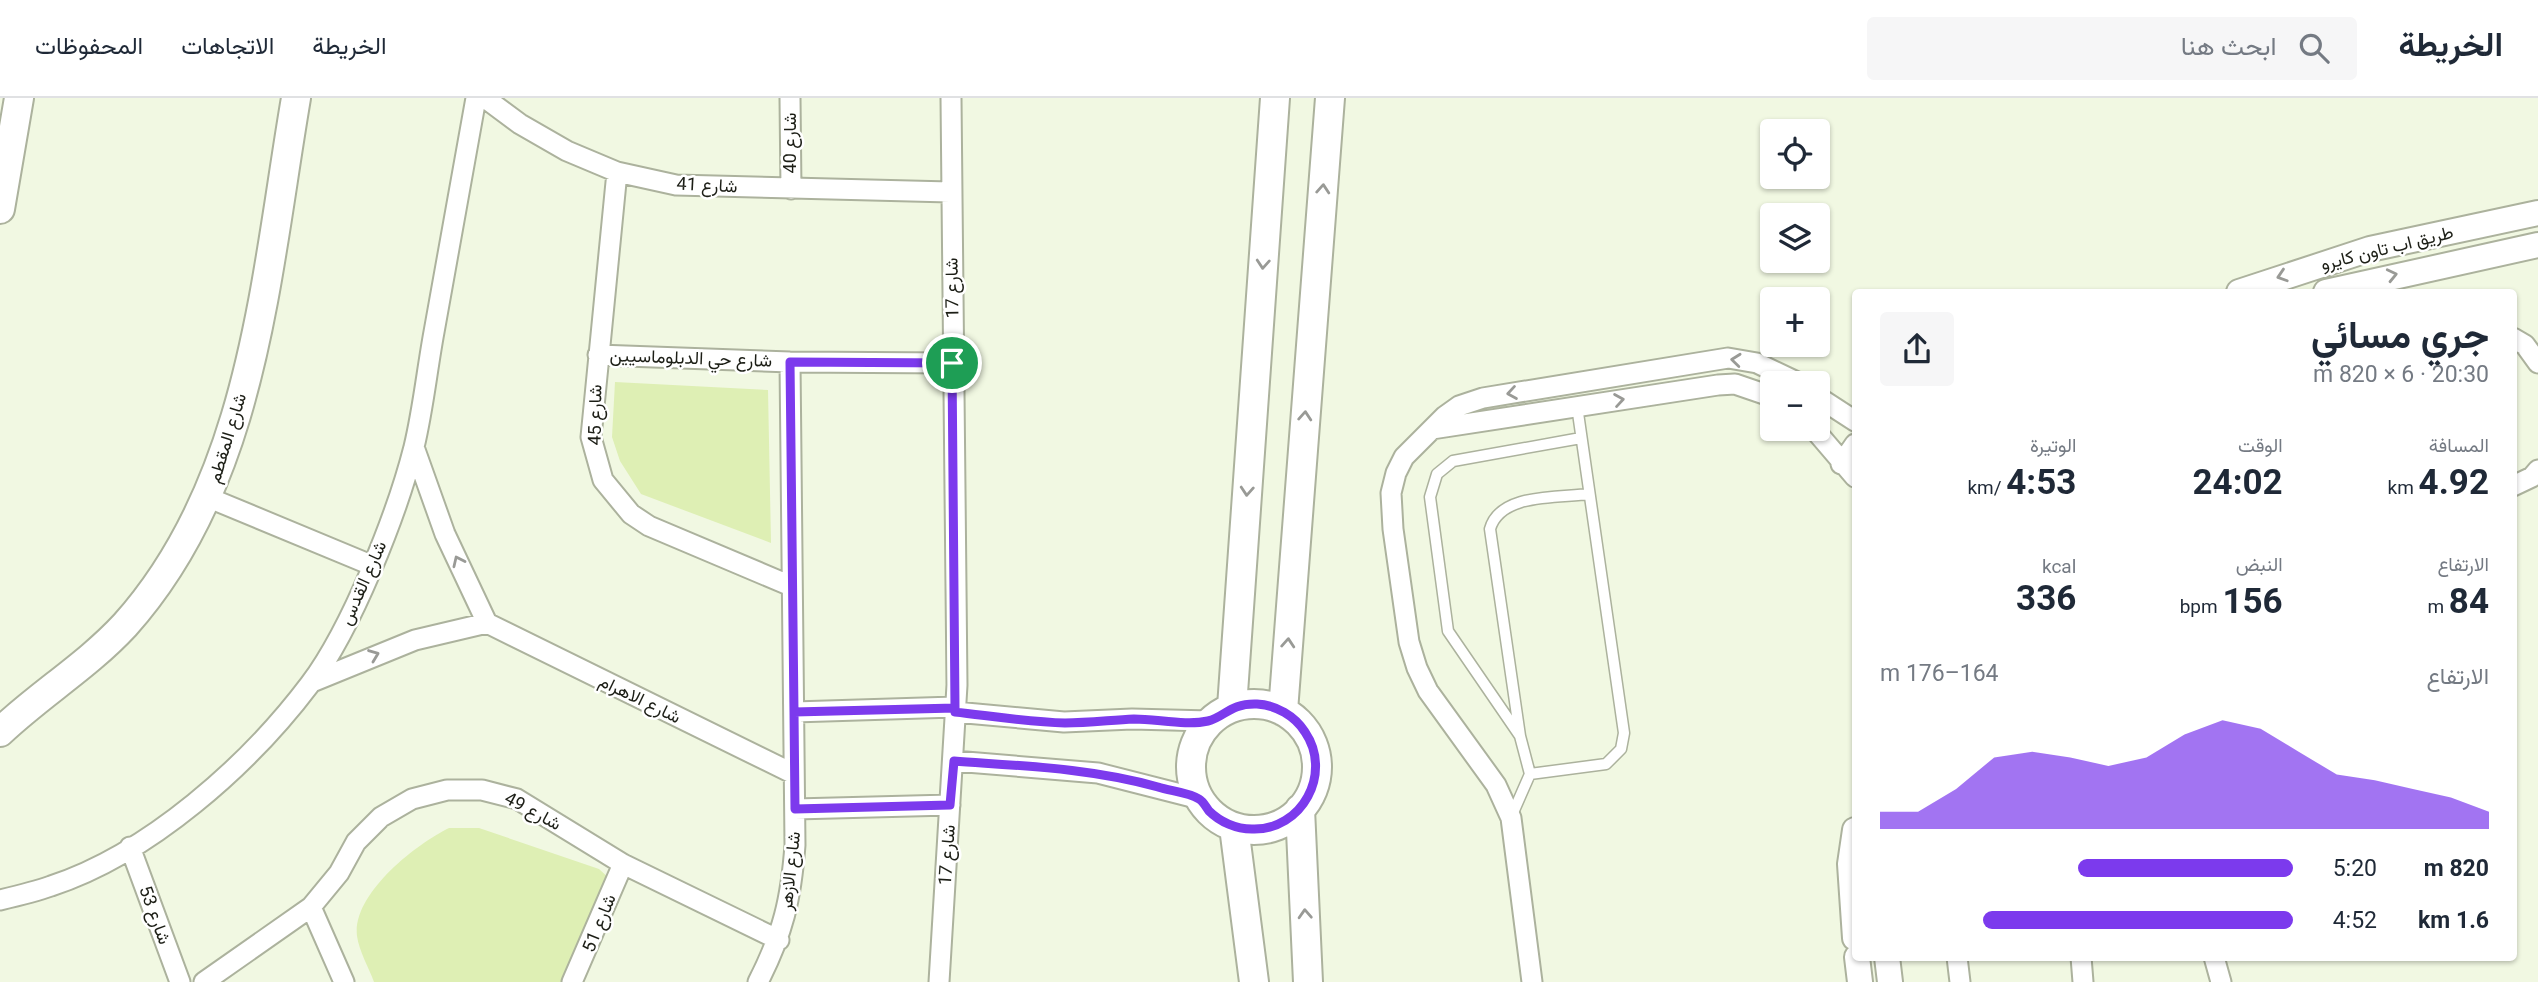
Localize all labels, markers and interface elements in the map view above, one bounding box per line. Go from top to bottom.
search box [1867,17,2357,80]
text: الخريطة [2399,25,2503,64]
icon: search [2295,29,2333,67]
text: ابحث هنا [2181,31,2277,61]
text: المحفوظات [35,32,143,60]
text: الاتجاهات [181,32,274,60]
text: الخريطة [312,32,387,60]
street label: شارع 40 [779,113,802,173]
map controls [1760,119,1830,441]
button: locate [1760,119,1830,189]
street label: شارع 41 [676,172,738,199]
one-way arrow [1315,183,1330,194]
button: layers [1760,203,1830,273]
street label: طريق اب تاون كايرو [2318,221,2456,275]
street label: شارع 17 [940,257,965,319]
one-way arrow [1256,259,1271,270]
one-way arrow [2276,268,2288,282]
one-way arrow [2386,269,2398,283]
button: + [1760,287,1830,357]
button: share [1880,312,1954,386]
text: جري مسائي [2311,313,2489,357]
pin [922,333,982,393]
street label: شارع حي الدبلوماسيين [609,344,773,376]
icon: arrive [933,344,971,382]
one-way arrow [1730,353,1742,368]
text: 20:30 · 6 × 820 m [2313,361,2489,388]
button: − [1760,371,1830,441]
street label: شارع 45 [583,384,608,446]
one-way arrow [1506,386,1518,401]
street label: شارع المقطم [203,390,252,486]
one-way arrow [1613,393,1625,408]
one-way arrow [1298,410,1313,421]
text: الوتيرة [2030,434,2076,457]
text: الوقت [2238,434,2283,457]
text: المسافة [2429,434,2489,457]
text: 4:53 [2006,462,2076,503]
text: 24:02 [2192,462,2283,503]
text: 4.92 [2419,462,2489,503]
text: /km [1967,476,2006,499]
text: km [2388,476,2419,499]
one-way arrow [1240,486,1255,497]
street label: شارع القدس [335,537,392,629]
text: النبض [2236,553,2283,576]
text: الارتفاع [2437,553,2489,576]
text: kcal [2042,555,2076,578]
one-way arrow [452,556,466,569]
text: 336 [2016,578,2076,619]
text: 156 [2222,581,2283,622]
text: 84 [2449,581,2489,622]
text: bpm [2180,595,2222,618]
text: m [2427,595,2449,618]
one-way arrow [1280,637,1295,648]
one-way arrow [368,649,380,663]
text: 164–176 m [1880,660,1999,687]
text: الارتفاع [2427,663,2489,690]
street label: شارع الاهرام [595,670,684,729]
street label: شارع 49 [500,787,565,836]
street label: شارع 17 [934,824,961,886]
street label: شارع الازهر [775,830,806,913]
text: 5:20 [2333,855,2377,882]
text: 820 m [2424,855,2489,882]
street label: شارع 53 [133,883,176,948]
street label: شارع 51 [577,891,622,956]
text: 4:52 [2333,907,2377,934]
text: 1.6 km [2418,907,2489,934]
one-way arrow [1297,908,1312,919]

